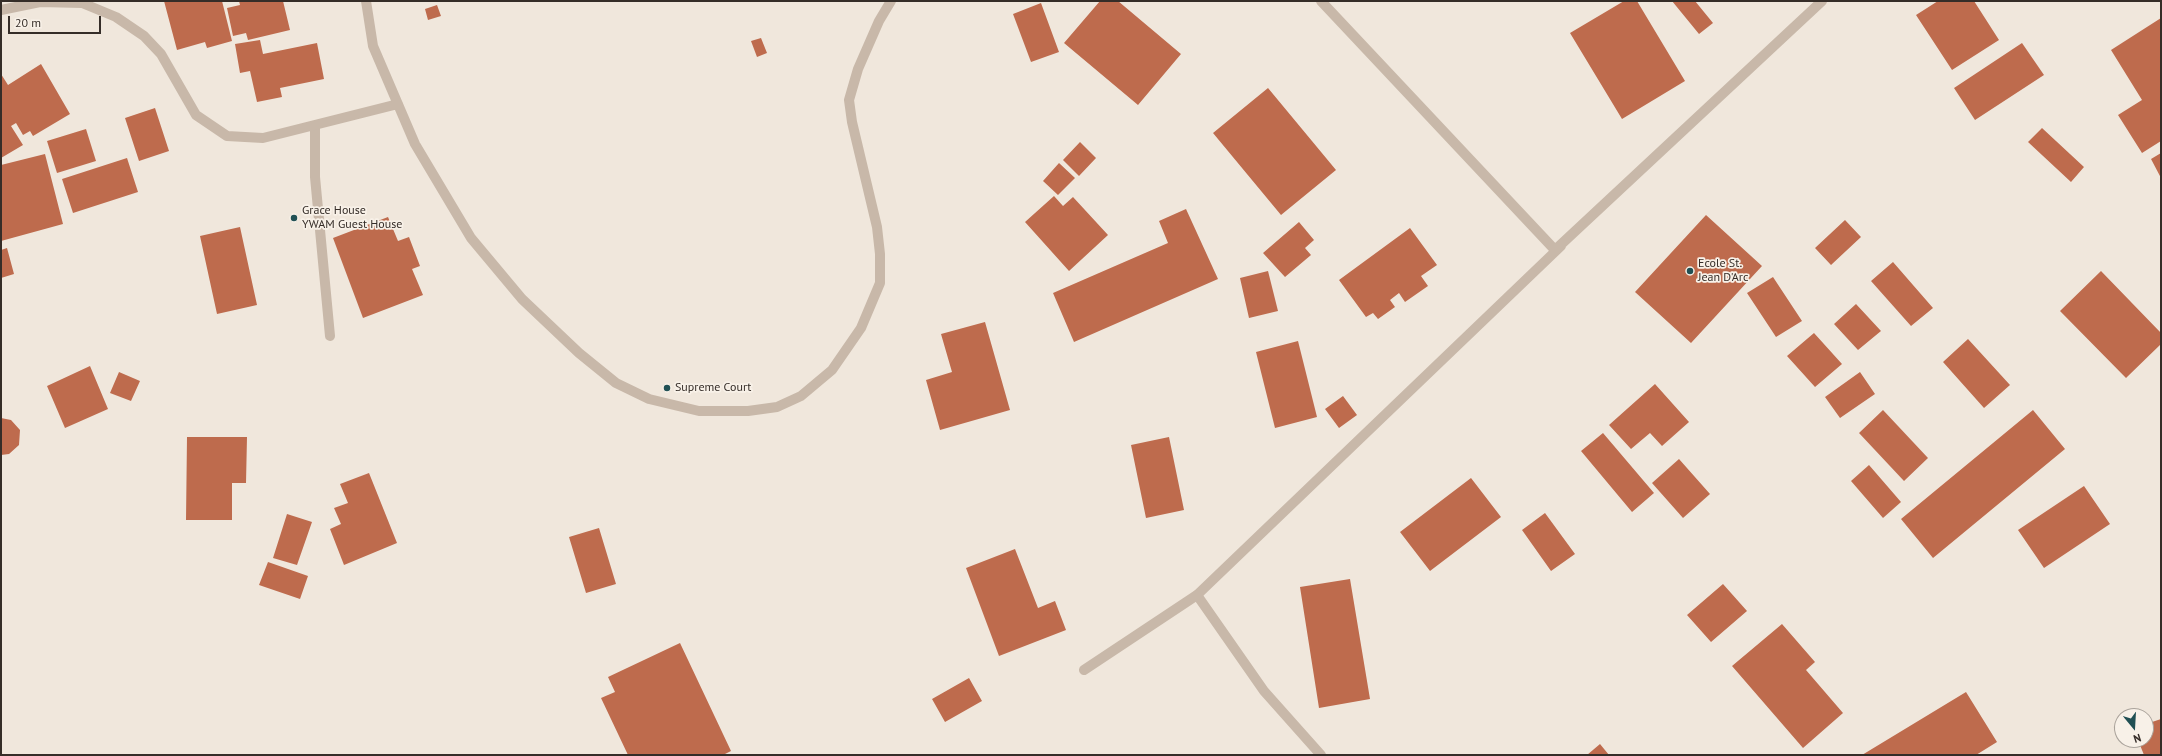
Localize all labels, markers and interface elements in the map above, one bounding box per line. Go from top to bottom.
scale bar [10,8,103,34]
text: 20 m [15,15,41,30]
place label: Grace House YWAM Guest House [302,204,402,232]
marker: Grace House YWAM Guest House [289,213,299,223]
place label: Ecole St. Jean D'Arc [1698,257,1748,285]
marker: Ecole St. Jean D'Arc [1685,266,1695,276]
place label: Supreme Court [675,381,751,395]
marker: Supreme Court [662,383,672,393]
north arrow [2114,708,2154,748]
text: N [2132,731,2143,746]

